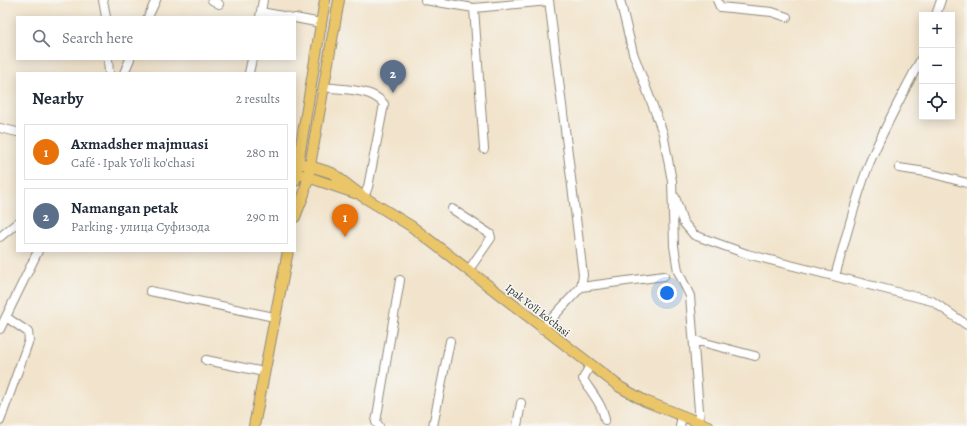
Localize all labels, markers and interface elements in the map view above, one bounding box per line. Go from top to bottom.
map controls [919,12,955,120]
button: + [919,12,955,48]
search box [16,16,296,60]
icon: search [30,27,52,49]
text: Search here [62,28,133,48]
button: − [919,48,955,84]
pin: 2 [380,60,406,93]
button: locate [919,84,955,120]
text: Nearby [32,87,83,110]
text: 2 results [236,90,280,107]
text: Axmadsher majmuasi [71,134,208,154]
text: 1 [44,144,48,161]
text: 280 m [246,144,279,161]
text: Café · Ipak Yo'li ko'chasi [71,154,195,171]
text: Namangan petak [71,198,178,218]
pin: 1 [332,204,358,237]
text: 2 [43,208,49,225]
text: 290 m [247,208,279,225]
text: Parking · улица Суфизода [71,218,210,235]
street label: Ipak Yo'li ko'chasi [502,280,573,340]
your location [657,283,677,303]

